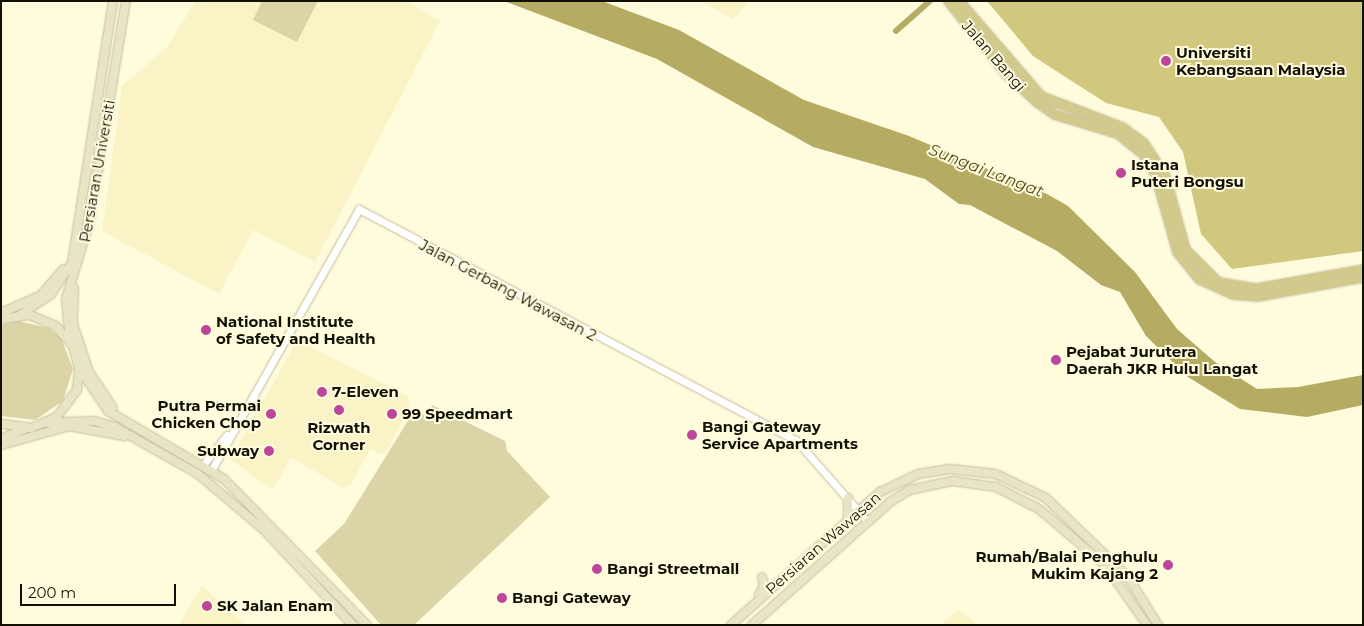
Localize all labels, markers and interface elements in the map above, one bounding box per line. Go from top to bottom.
street label: Jalan Bangi [958,17,1030,95]
place label: Universiti Kebangsaan Malaysia [1176,43,1346,78]
marker: Universiti Kebangsaan Malaysia [1160,55,1172,67]
street label: Persiaran Universiti [76,98,118,244]
water label: Sungai Langat [926,140,1046,202]
place label: Istana Puteri Bongsu [1131,155,1244,190]
marker: Istana Puteri Bongsu [1115,167,1127,179]
street label: Jalan Gerbang Wawasan 2 [416,236,600,344]
place label: National Institute of Safety and Health [216,312,376,347]
marker: National Institute of Safety and Health [200,324,212,336]
place label: Pejabat Jurutera Daerah JKR Hulu Langat [1066,342,1258,377]
marker: Pejabat Jurutera Daerah JKR Hulu Langat [1050,354,1062,366]
place label: 7-Eleven [332,383,399,401]
marker: 7-Eleven [316,386,328,398]
place label: Putra Permai Chicken Chop [151,396,261,431]
marker: Rizwath Corner [333,404,345,416]
place label: 99 Speedmart [402,405,513,423]
marker: Putra Permai Chicken Chop [265,408,277,420]
marker: 99 Speedmart [386,408,398,420]
place label: Bangi Gateway Service Apartments [702,417,858,452]
place label: Rizwath Corner [307,418,371,453]
marker: Bangi Gateway Service Apartments [686,429,698,441]
place label: Subway [197,442,259,460]
marker: Subway [263,445,275,457]
street label: Persiaran Wawasan [762,488,884,598]
place label: Rumah/Balai Penghulu Mukim Kajang 2 [975,547,1158,582]
marker: Rumah/Balai Penghulu Mukim Kajang 2 [1162,559,1174,571]
place label: Bangi Streetmall [607,560,739,578]
marker: Bangi Streetmall [591,563,603,575]
scale bar [22,574,179,606]
text: 200 m [28,583,76,602]
place label: Bangi Gateway [512,589,631,607]
marker: Bangi Gateway [496,592,508,604]
place label: SK Jalan Enam [217,597,333,615]
marker: SK Jalan Enam [201,600,213,612]

